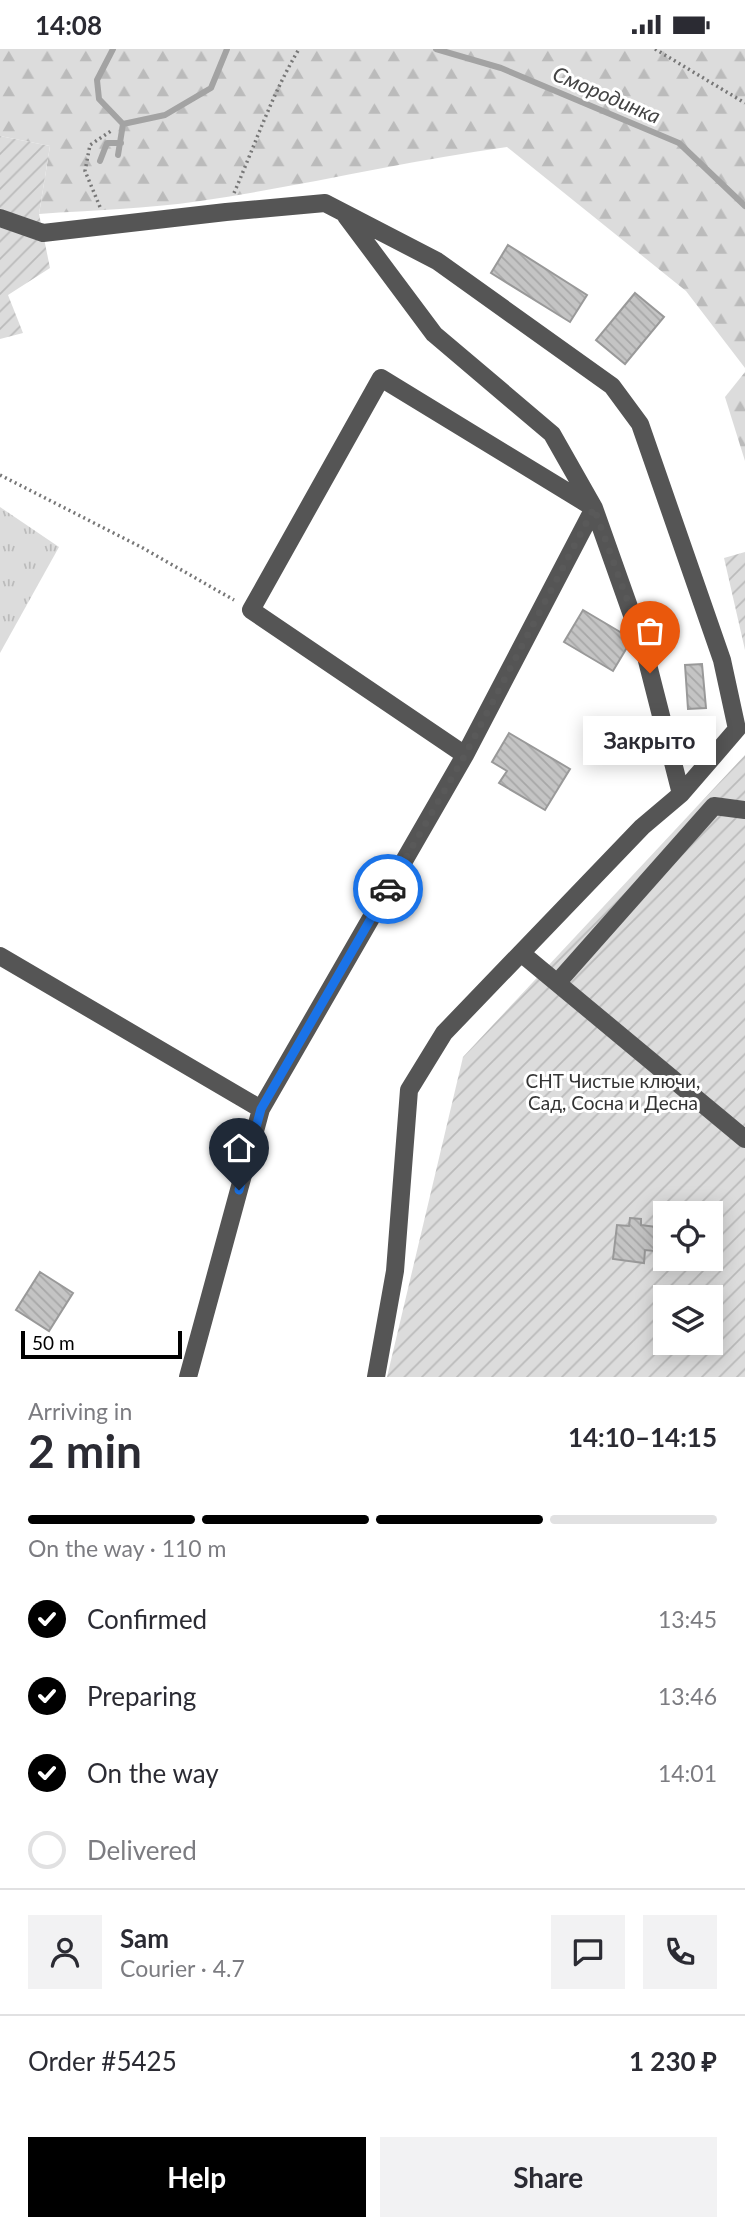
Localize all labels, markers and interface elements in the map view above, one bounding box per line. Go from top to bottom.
text: 14:08 [35,9,102,41]
water label: Смородинка [550,60,664,128]
pin [620,601,680,673]
icon: bag [631,612,669,650]
callout: Закрыто [584,715,716,764]
text: Закрыто [603,726,696,754]
courier [353,854,423,924]
icon: car [369,870,407,908]
park label: СНТ Чистые ключи, Сад, Сосна и Десна [526,1069,700,1114]
pin [209,1118,269,1190]
icon: home [220,1129,258,1167]
map controls [653,1201,723,1355]
button: locate [653,1201,723,1271]
button: layers [653,1285,723,1355]
scale bar [21,1328,182,1360]
text: 50 m [32,1331,75,1354]
text: Arriving in [28,1397,132,1425]
text: 14:10–14:15 [568,1421,717,1453]
text: 2 min [28,1423,142,1478]
text: On the way · 110 m [28,1534,227,1562]
icon: check [28,1600,66,1638]
text: Confirmed [87,1603,207,1635]
text: 13:45 [658,1605,717,1633]
icon: check [28,1677,66,1715]
text: Preparing [87,1680,196,1712]
text: 13:46 [658,1682,717,1710]
icon: check [28,1754,66,1792]
text: On the way [87,1757,219,1789]
text: 14:01 [658,1759,717,1787]
text: Delivered [87,1834,197,1866]
button: person [28,1915,102,1989]
button: chat [551,1915,625,1989]
button: phone [643,1915,717,1989]
text: Sam [120,1922,169,1954]
text: Courier · 4.7 [120,1954,245,1982]
text: Order #5425 [28,2045,177,2077]
text: 1 230 ₽ [629,2045,717,2077]
button: Help [28,2137,366,2217]
button: Share [380,2137,717,2217]

